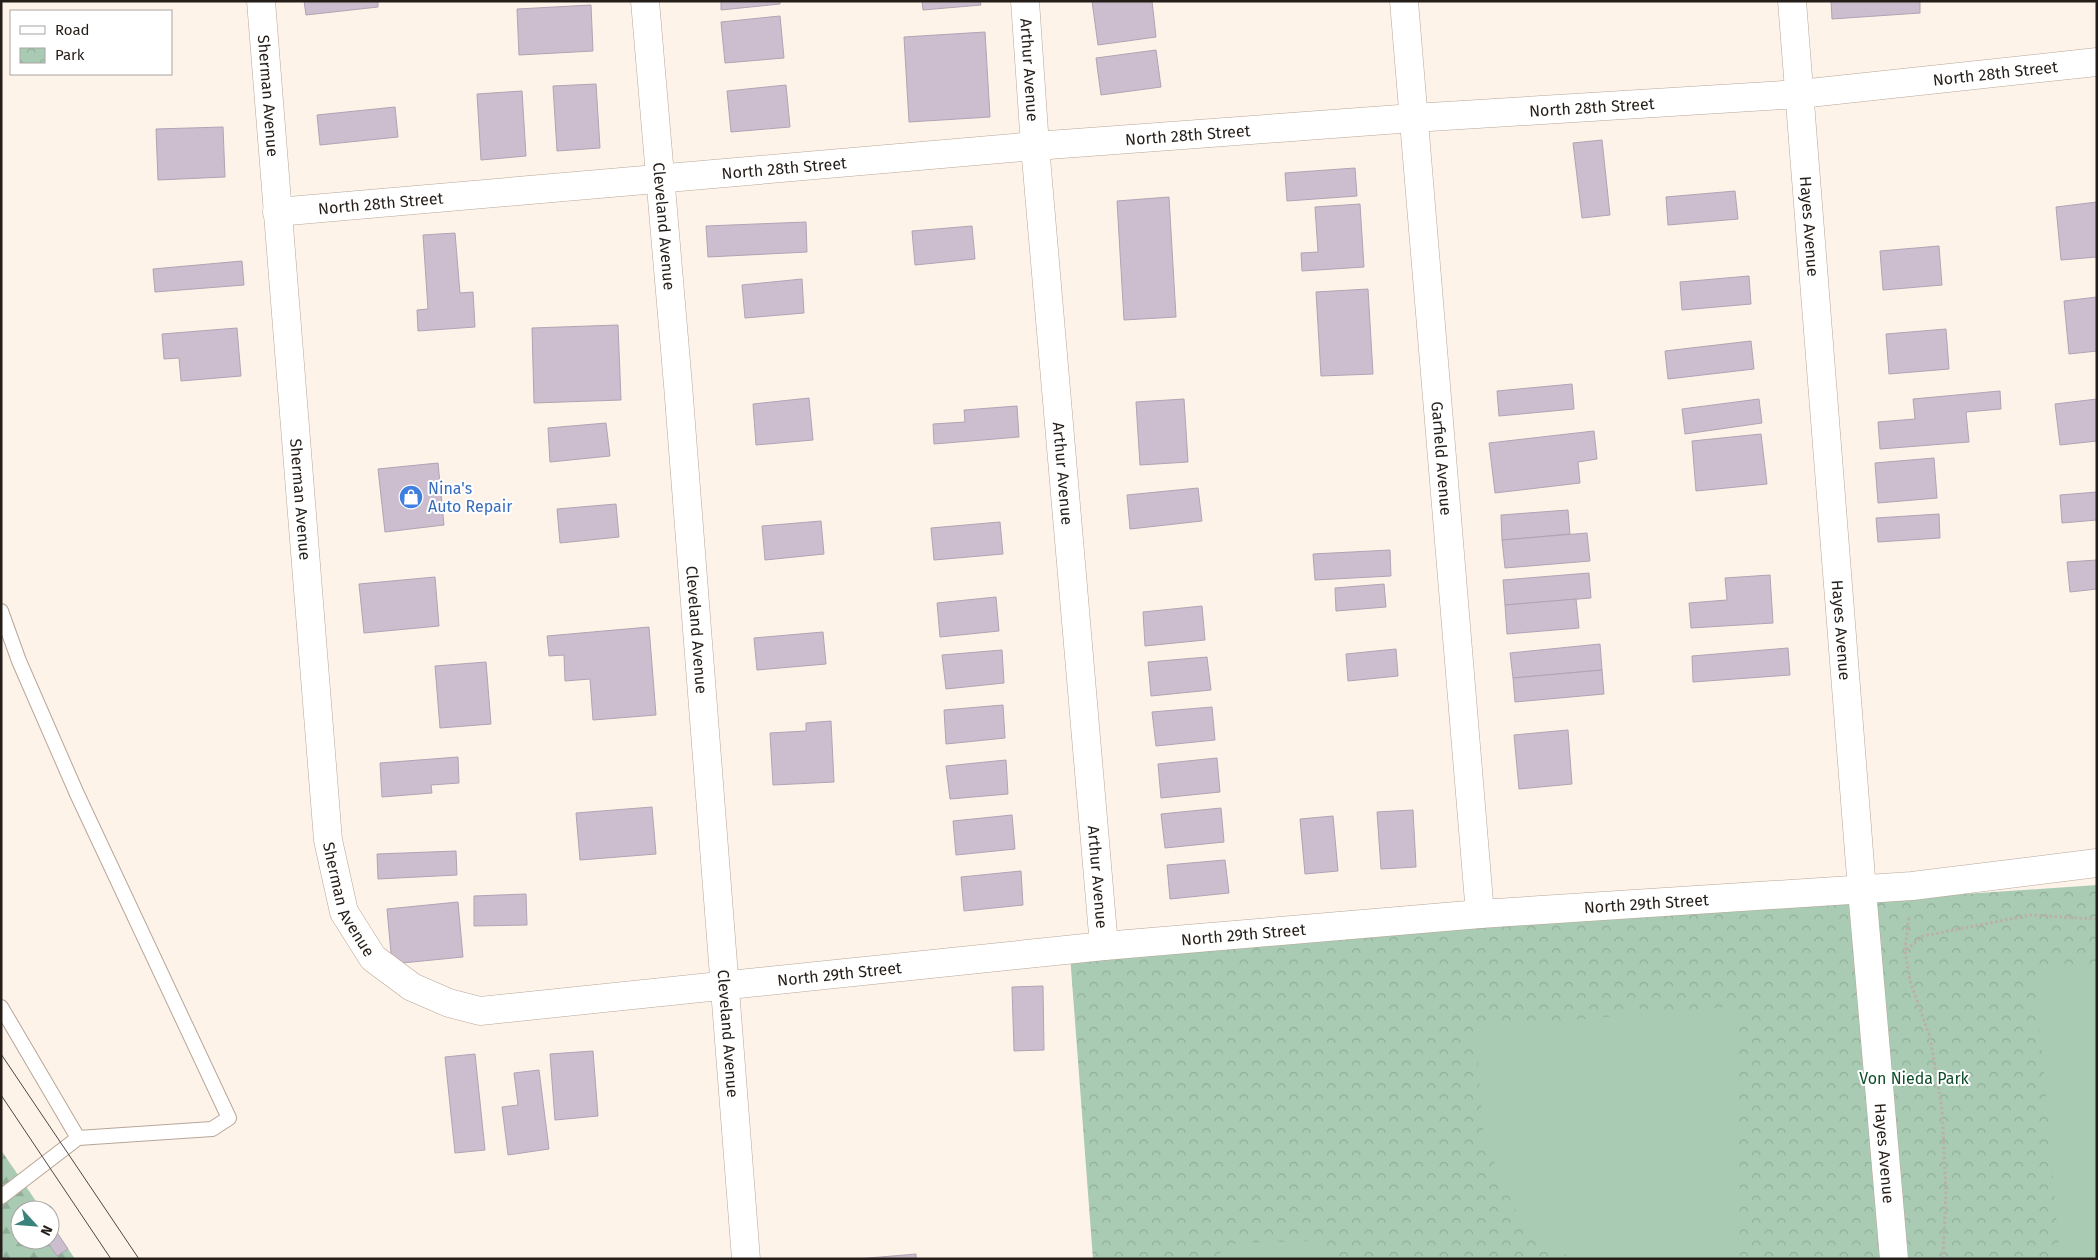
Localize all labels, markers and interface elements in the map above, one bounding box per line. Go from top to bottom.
legend [10,10,172,75]
street label: Arthur Avenue [1016,18,1042,122]
text: Road [55,21,90,39]
street label: Sherman Avenue [254,34,282,157]
text: Park [55,46,85,64]
street label: North 28th Street [1932,57,2059,90]
street label: North 28th Street [1529,94,1655,121]
street label: North 28th Street [1124,121,1251,149]
street label: North 28th Street [721,153,848,183]
street label: Cleveland Avenue [649,161,679,291]
street label: Hayes Avenue [1796,175,1823,277]
street label: North 28th Street [317,189,444,218]
street label: Garfield Avenue [1427,401,1456,516]
street label: Arthur Avenue [1049,421,1077,526]
street label: Sherman Avenue [286,438,315,561]
place label: Nina's Auto Repair [428,479,513,516]
shop icon: Nina's Auto Repair [398,484,424,510]
street label: Cleveland Avenue [682,565,711,695]
street label: Hayes Avenue [1828,579,1854,681]
street label: Arthur Avenue [1084,825,1111,929]
street label: Sherman Avenue [319,840,379,960]
street label: North 29th Street [1583,890,1709,917]
street label: North 29th Street [1180,920,1307,949]
street label: North 29th Street [776,958,903,990]
street label: Cleveland Avenue [714,969,742,1098]
park label: Von Nieda Park [1859,1069,1970,1088]
street label: Hayes Avenue [1871,1102,1898,1204]
north arrow [10,1200,60,1250]
text: N [37,1223,56,1238]

